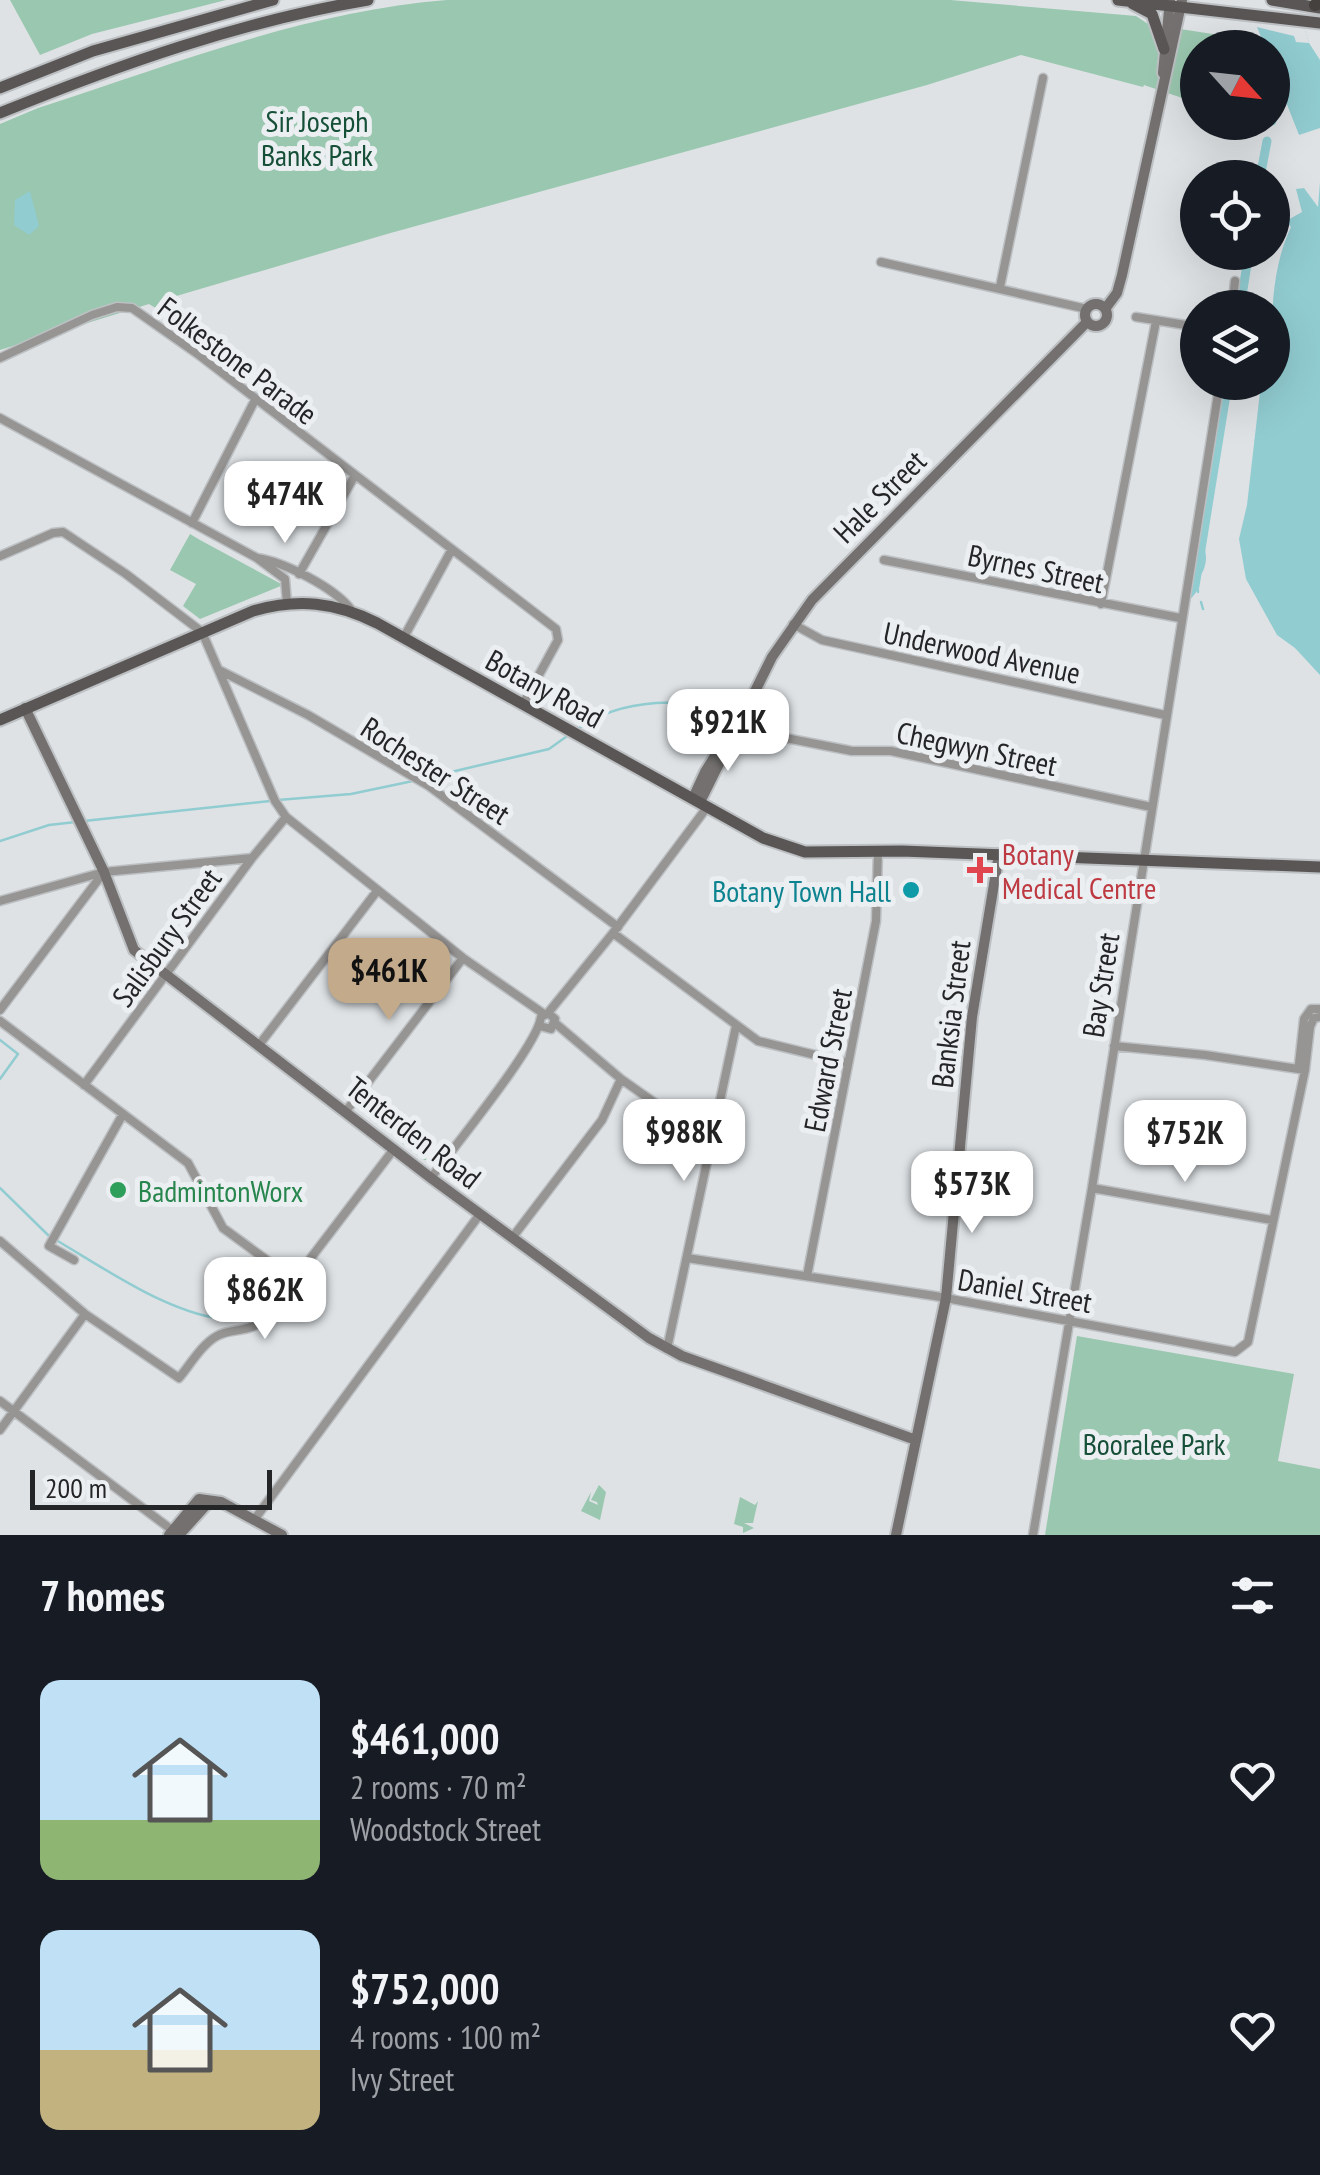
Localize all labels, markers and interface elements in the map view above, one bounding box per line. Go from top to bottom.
north arrow [1180,30,1290,140]
map controls [1180,30,1290,400]
park label: Sir Joseph Banks Park [261,101,373,174]
button: locate [1180,160,1290,270]
street label: Folkestone Parade [151,287,325,433]
button: layers [1180,290,1290,400]
street label: Hale Street [824,441,934,551]
pin: $474K [215,461,355,546]
text: $474K [246,472,324,514]
street label: Byrnes Street [965,535,1108,602]
street label: Underwood Avenue [880,612,1084,692]
street label: Botany Road [479,640,611,736]
pin: $921K [658,689,798,774]
text: $921K [689,700,767,742]
street label: Rochester Street [354,707,518,833]
street label: Chegwyn Street [893,712,1061,784]
place label: Botany Medical Centre [1002,834,1156,907]
marker: Botany Medical Centre [967,857,993,883]
street label: Salisbury Street [103,860,230,1014]
place label: Botany Town Hall [712,871,891,910]
marker: Botany Town Hall [900,879,922,901]
street label: Bay Street [1073,929,1128,1040]
street label: Banksia Street [922,937,978,1090]
pin: $461K [319,938,459,1023]
text: $461K [350,949,428,991]
street label: Edward Street [794,984,860,1135]
street label: Tenterden Road [339,1067,489,1197]
pin: $988K [614,1099,754,1184]
pin: $752K [1115,1100,1255,1185]
text: $988K [645,1110,723,1152]
text: $752K [1146,1111,1224,1153]
pin: $573K [902,1151,1042,1236]
text: $573K [933,1162,1011,1204]
place label: BadmintonWorx [138,1171,303,1210]
marker: BadmintonWorx [107,1179,129,1201]
pin: $862K [195,1257,335,1342]
street label: Daniel Street [955,1259,1096,1321]
text: $862K [226,1268,304,1310]
park label: Booralee Park [1083,1424,1226,1463]
scale bar [30,1465,272,1510]
text: 200 m [45,1469,107,1506]
text: 7 homes [40,1568,165,1623]
icon: filters [1225,1568,1280,1623]
text: $461,000 [350,1711,500,1766]
icon: home [120,1720,240,1840]
icon: heart [1225,1753,1280,1808]
text: 2 rooms · 70 m² [350,1766,527,1808]
text: Woodstock Street [350,1808,541,1850]
text: $752,000 [350,1961,500,2016]
icon: home [120,1970,240,2090]
icon: heart [1225,2003,1280,2058]
text: 4 rooms · 100 m² [350,2016,541,2058]
text: Ivy Street [350,2058,454,2100]

